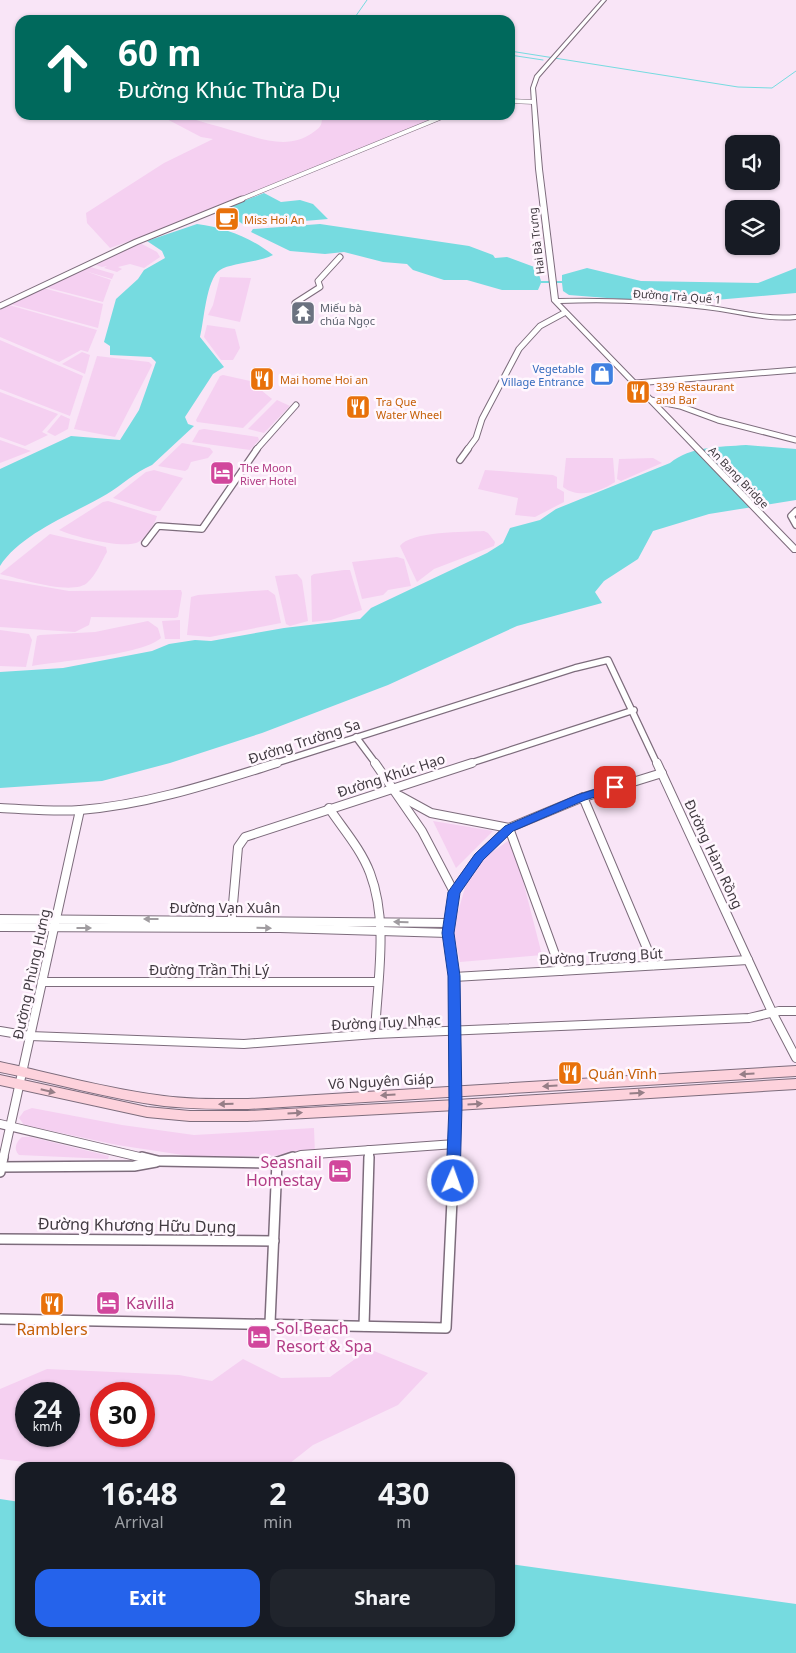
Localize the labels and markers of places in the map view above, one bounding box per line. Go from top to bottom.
cafe icon: Miss Hoi An [214,206,240,232]
place label: Miss Hoi An [244,212,305,227]
temple icon: Miếu bà chúa Ngọc [290,300,316,326]
place label: Miếu bà chúa Ngọc [320,300,375,328]
place label: Vegetable Village Entrance [501,361,584,389]
shop icon: Vegetable Village Entrance [589,361,615,387]
restaurant icon: Mai home Hoi an [249,366,275,392]
place label: Mai home Hoi an [280,372,368,387]
restaurant icon: 339 Restaurant and Bar [625,379,651,405]
place label: 339 Restaurant and Bar [656,379,734,407]
restaurant icon: Tra Que Water Wheel [345,394,371,420]
place label: Tra Que Water Wheel [376,394,442,422]
hotel icon: The Moon River Hotel [209,460,235,486]
place label: The Moon River Hotel [240,460,297,488]
pin [594,766,636,808]
restaurant icon: Quán Vĩnh [557,1060,583,1086]
place label: Quán Vĩnh [588,1064,657,1083]
place label: Seasnail Homestay [246,1151,323,1191]
hotel icon: Seasnail Homestay [327,1158,353,1184]
hotel icon: Kavilla [95,1290,121,1316]
restaurant icon: Ramblers [39,1291,65,1317]
place label: Kavilla [126,1292,174,1314]
place label: Sol Beach Resort & Spa [276,1317,372,1357]
place label: Ramblers [16,1318,88,1340]
hotel icon: Sol Beach Resort & Spa [246,1324,272,1350]

